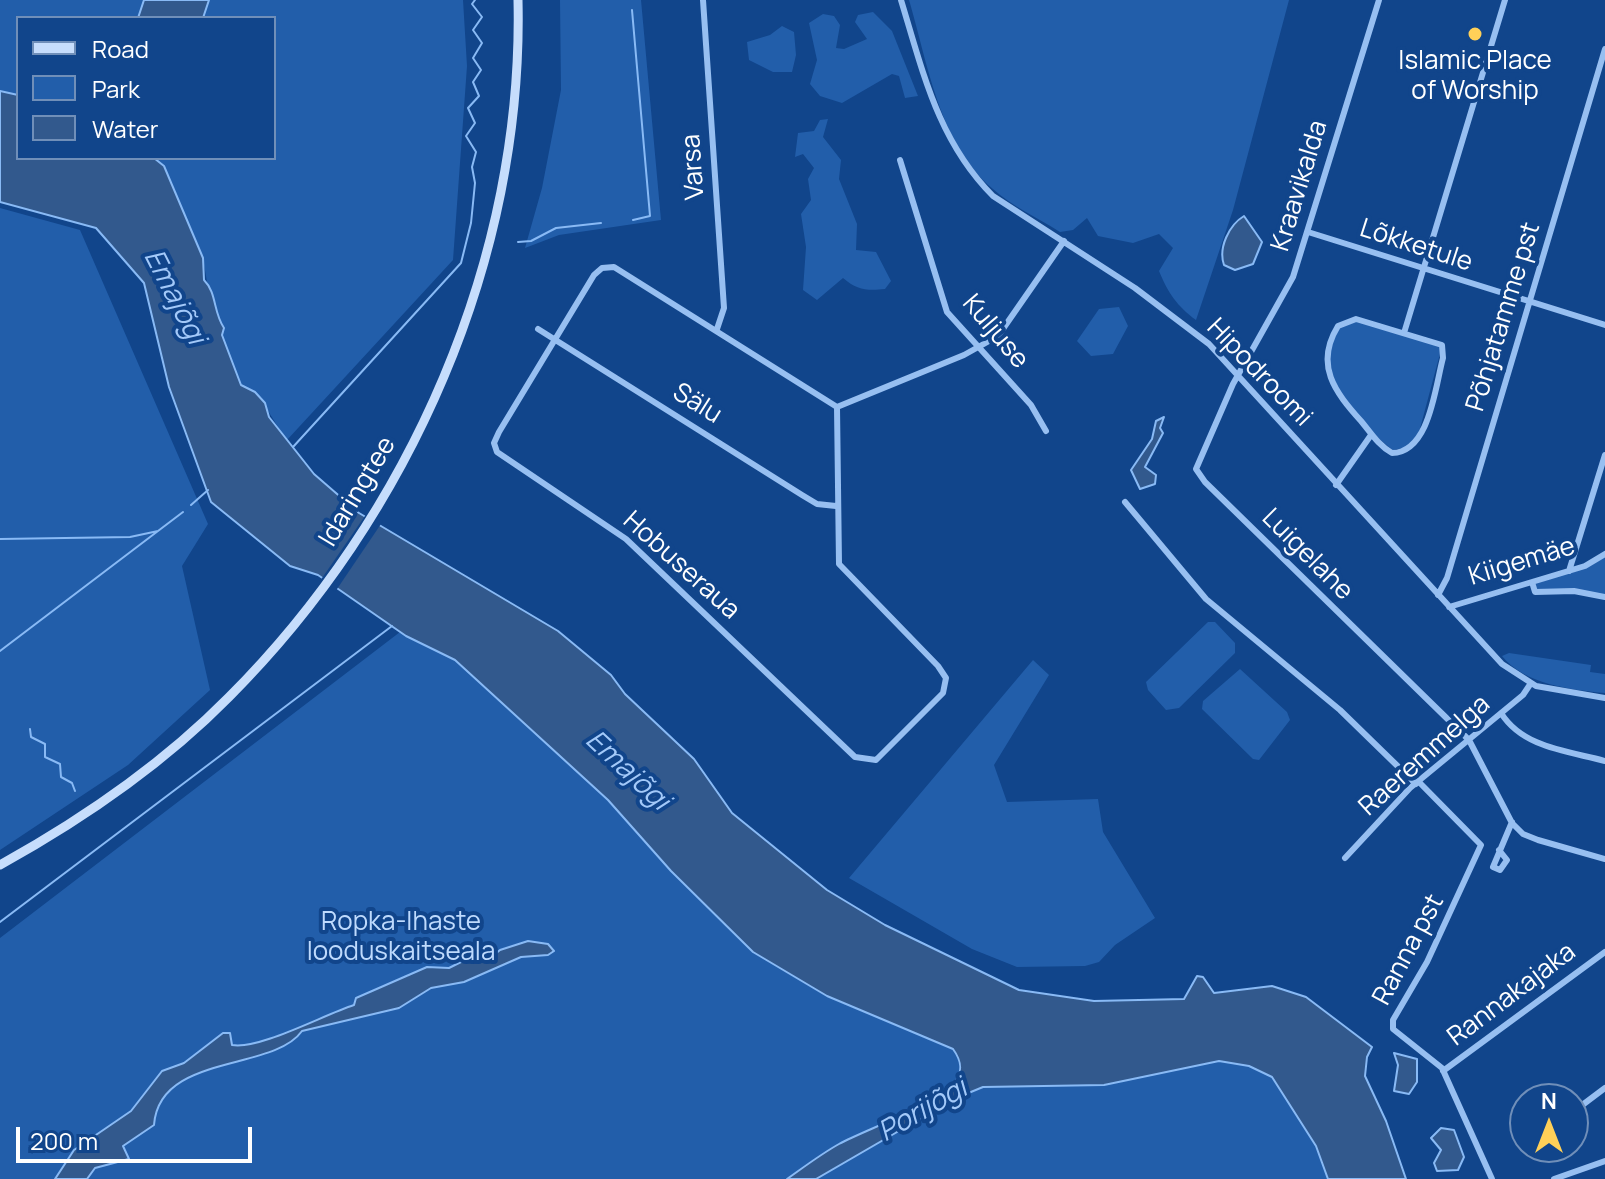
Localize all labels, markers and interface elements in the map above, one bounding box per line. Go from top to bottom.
legend [16,16,276,160]
marker: Islamic Place of Worship [1466,25,1484,43]
text: Road [92,32,149,65]
place label: Islamic Place of Worship [1398,46,1552,108]
text: Park [92,72,140,105]
text: Water [92,112,159,145]
street label: Kraavikalda [1265,117,1335,255]
street label: Varsa [676,133,712,201]
street label: Lõkketule [1356,213,1476,279]
street label: Põhjatamme pst [1460,219,1548,415]
water label: Emajõgi [136,244,212,350]
street label: Kuljuse [955,289,1035,375]
street label: Hipodroomi [1200,313,1318,433]
street label: Sälu [667,377,727,431]
street label: Idaringtee [313,431,403,553]
street label: Luigelahe [1255,503,1359,607]
street label: Hobuseraua [616,506,746,626]
street label: Kiigemäe [1465,531,1579,593]
street label: Raeremmelga [1353,689,1497,823]
water label: Emajõgi [578,724,676,818]
street label: Ranna pst [1367,889,1451,1011]
park label: Ropka-Ihaste looduskaitseala [307,907,495,968]
street label: Rannakajaka [1442,937,1582,1053]
water label: Porijõgi [873,1072,973,1150]
north arrow [1509,1083,1589,1163]
text: N [1541,1086,1557,1116]
scale bar [20,1111,256,1161]
text: 200 m [30,1124,98,1157]

